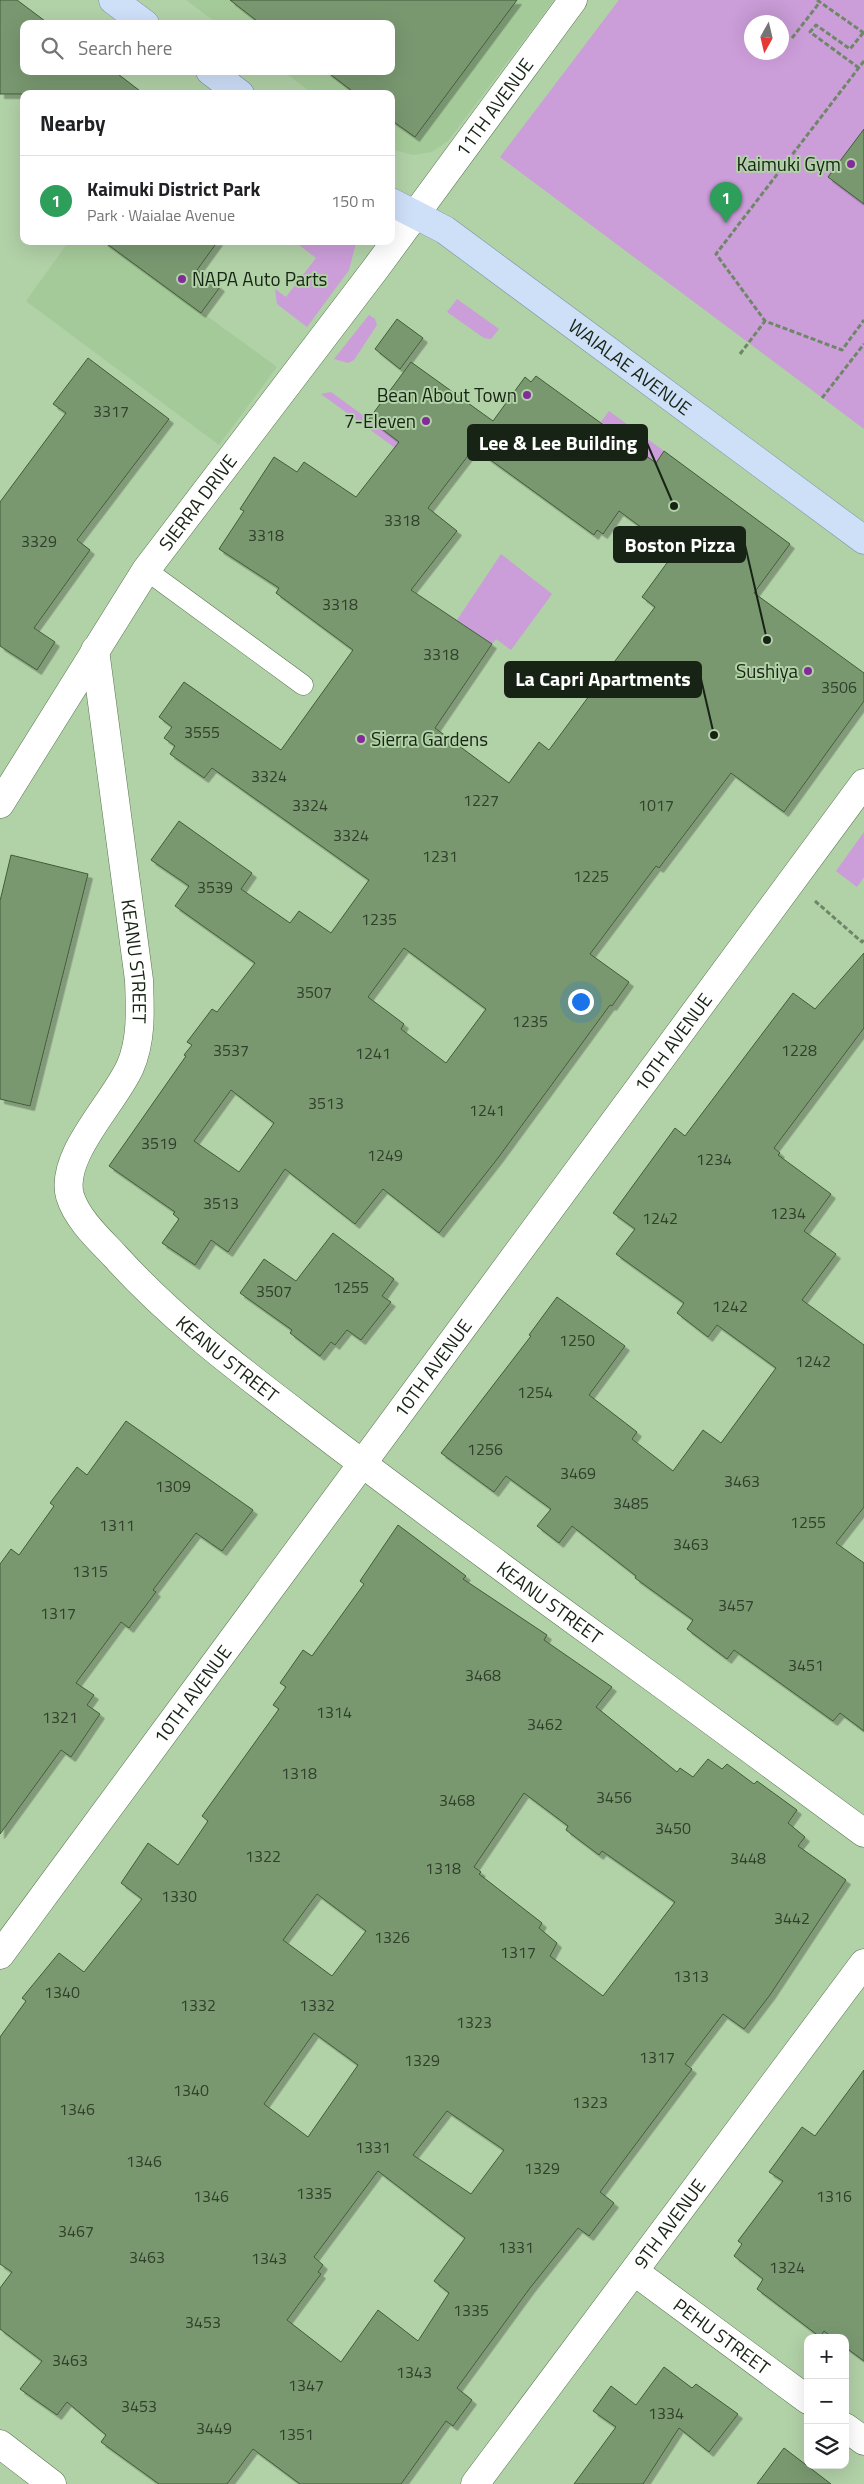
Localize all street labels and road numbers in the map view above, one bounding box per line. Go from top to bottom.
street label: 11TH AVENUE [448,51,540,162]
street label: WAIALAE AVENUE [563,311,698,422]
street label: SIERRA DRIVE [151,448,243,556]
street label: KEANU STREET [114,897,155,1024]
street label: 10TH AVENUE [626,987,719,1097]
street label: KEANU STREET [170,1308,285,1409]
street label: 10TH AVENUE [386,1313,478,1423]
street label: KEANU STREET [491,1553,609,1651]
street label: 10TH AVENUE [146,1639,238,1749]
street label: 9TH AVENUE [626,2172,712,2274]
street label: PEHU STREET [668,2290,777,2381]

